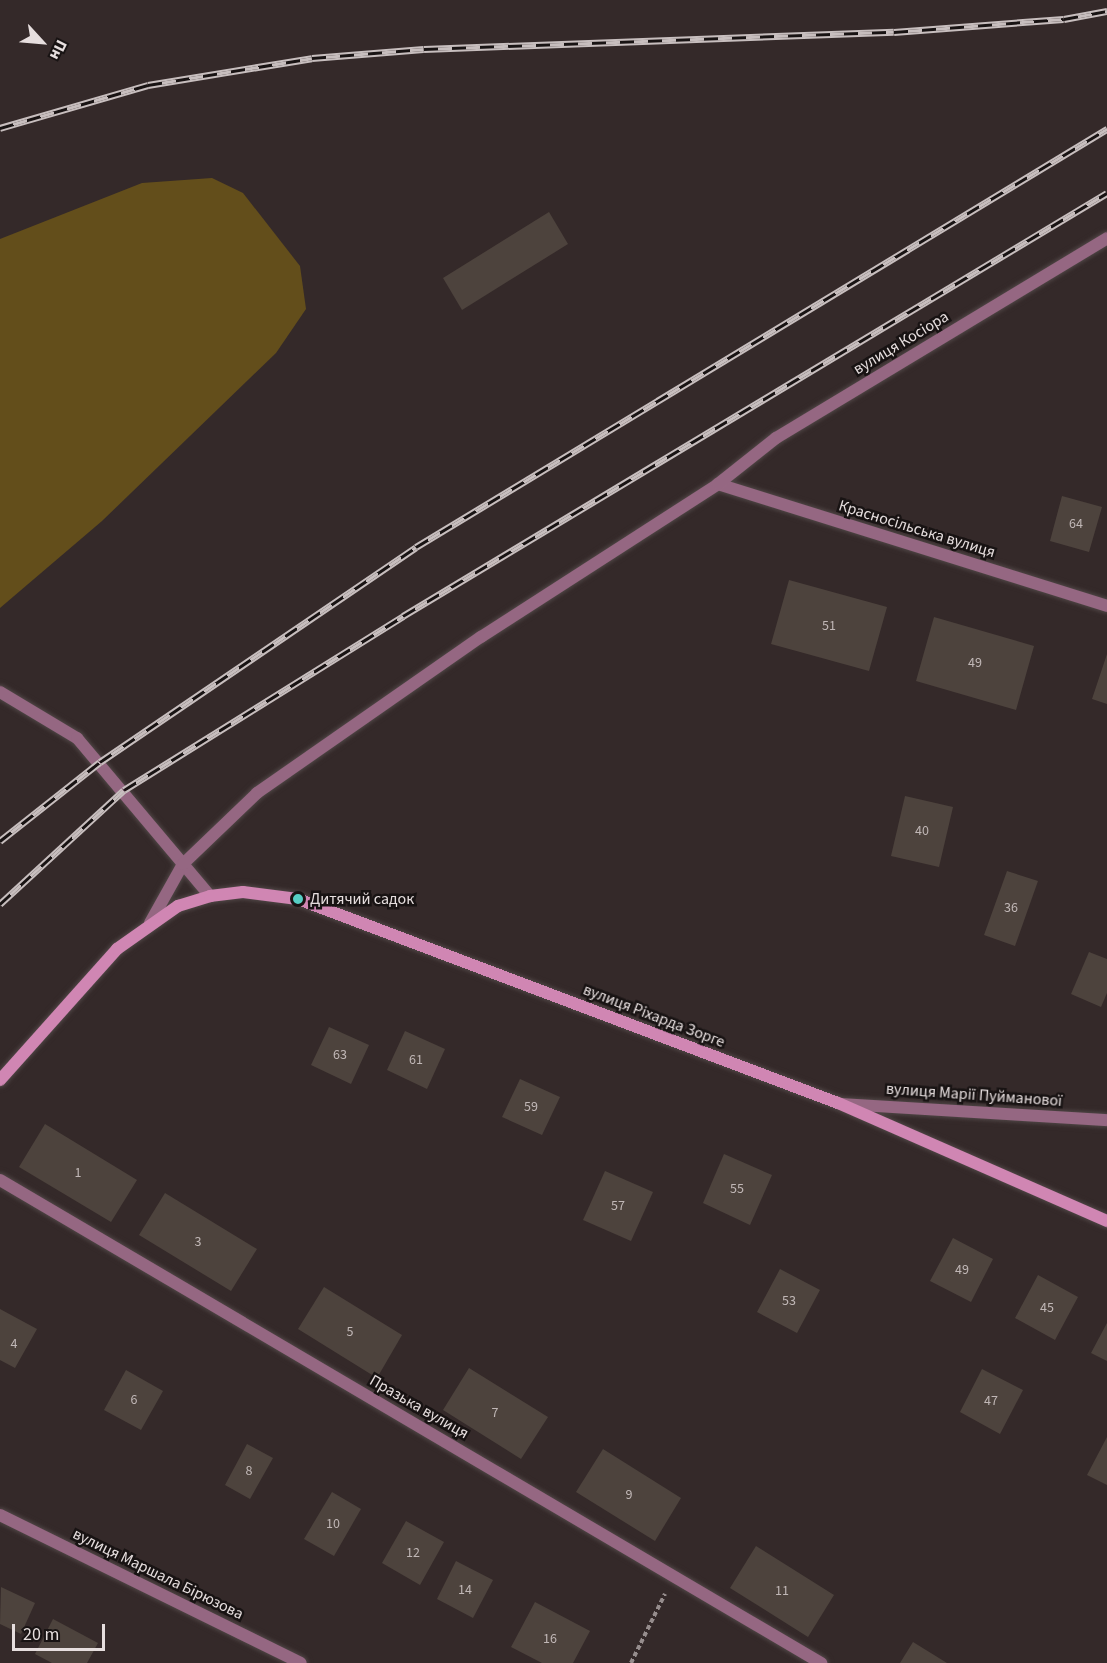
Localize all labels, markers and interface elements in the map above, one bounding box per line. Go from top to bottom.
north arrow [12,12,72,72]
text: Пн [44,36,72,64]
street label: вулиця Косіора [850,307,952,379]
street label: Красносільська вулиця [836,496,998,562]
house number: 64 [1069,516,1083,532]
house number: 51 [822,618,836,634]
house number: 49 [968,655,982,671]
house number: 40 [915,823,929,839]
place label: Дитячий садок [310,889,414,909]
marker: Дитячий садок [291,892,305,906]
house number: 36 [1004,900,1018,916]
street label: вулиця Ріхарда Зорге [580,980,728,1052]
house number: 63 [333,1047,347,1063]
house number: 61 [409,1052,423,1068]
street label: вулиця Марії Пуйманової [885,1079,1063,1111]
house number: 59 [524,1099,538,1115]
house number: 1 [75,1165,81,1181]
house number: 55 [730,1181,744,1197]
house number: 57 [611,1198,625,1214]
house number: 3 [195,1234,201,1250]
house number: 49 [955,1262,969,1278]
house number: 53 [782,1293,796,1309]
house number: 45 [1040,1300,1054,1316]
house number: 5 [347,1324,353,1340]
house number: 4 [11,1336,17,1352]
street label: Празька вулиця [366,1371,472,1443]
house number: 6 [131,1392,137,1408]
house number: 47 [984,1393,998,1409]
house number: 7 [492,1405,498,1421]
house number: 8 [246,1463,252,1479]
house number: 9 [626,1487,632,1503]
house number: 10 [326,1516,340,1532]
street label: вулиця Маршала Бірюзова [70,1524,246,1624]
house number: 12 [406,1545,420,1561]
house number: 14 [458,1582,472,1598]
house number: 11 [775,1583,789,1599]
scale bar [15,1612,108,1650]
text: 20 m [23,1622,59,1647]
house number: 16 [543,1631,557,1647]

